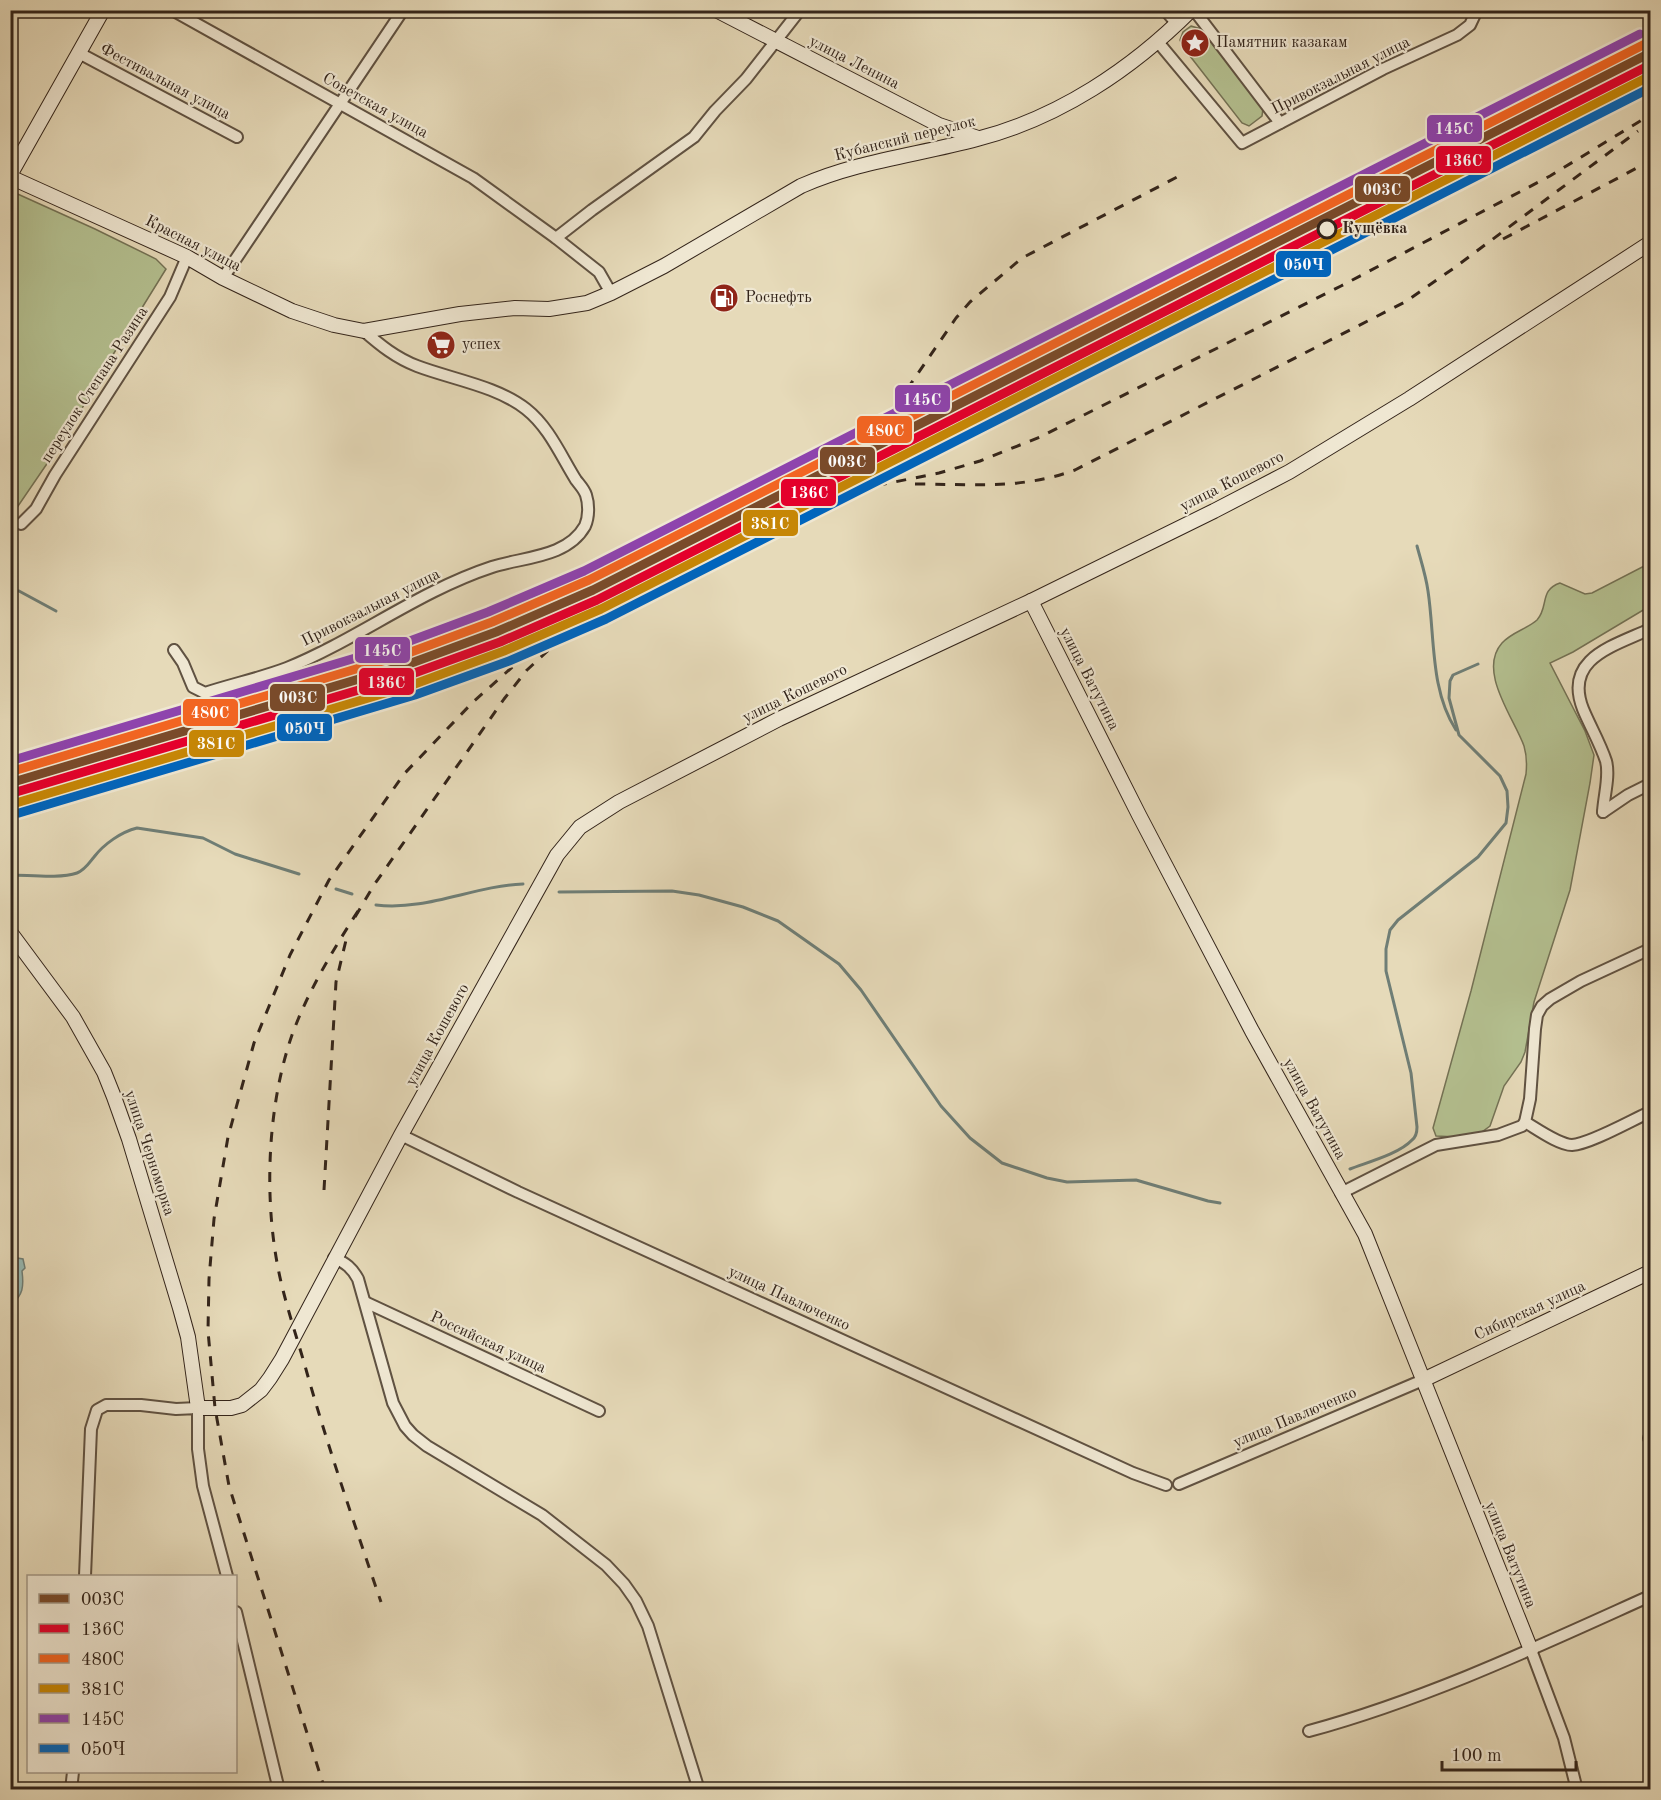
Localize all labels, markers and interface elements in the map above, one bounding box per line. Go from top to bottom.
place icon: Памятник казакам [1179,27,1211,59]
street label: улица Ленина [806,33,902,93]
street label: Привокзальная улица [1269,34,1413,118]
place label: Памятник казакам [1216,35,1347,51]
street label: Фестивальная улица [97,41,233,123]
street label: Советская улица [320,70,431,142]
street label: Кубанский переулок [833,114,977,164]
line badge: 145С [1426,114,1483,143]
text: 145С [1435,122,1473,138]
line badge: 136С [1435,145,1492,174]
text: 136С [1444,154,1482,170]
line badge: 003С [1354,175,1411,203]
text: 003С [1363,183,1401,199]
street label: Красная улица [142,213,244,275]
marker: Кущёвка [1317,219,1337,239]
place label: Кущёвка [1342,221,1407,237]
line badge: 050Ч [1275,250,1332,278]
text: 050Ч [1284,258,1324,274]
fuel station icon: Роснефть [708,282,740,314]
place label: Роснефть [745,290,812,306]
street label: переулок Степана Разина [39,304,151,466]
supermarket icon: успех [425,329,457,361]
place label: успех [462,337,501,353]
line badge: 145С [894,384,951,413]
text: 145С [903,393,941,409]
line badge: 480С [856,415,913,444]
text: 480С [866,424,904,440]
line badge: 003С [819,446,876,475]
street label: улица Кошевого [1177,449,1287,515]
text: 003С [828,455,866,471]
line badge: 136С [780,478,837,507]
text: 136С [790,486,828,502]
line badge: 381С [742,509,799,537]
text: 381С [751,517,789,533]
street label: Привокзальная улица [299,566,443,650]
street label: улица Ватутина [1056,625,1122,733]
line badge: 145С [354,636,411,664]
text: 145С [363,644,401,660]
street label: улица Кошевого [740,662,850,726]
line badge: 136С [358,667,415,696]
text: 136С [367,676,405,692]
line badge: 003С [269,683,326,712]
text: 003С [279,691,317,707]
line badge: 480С [182,698,239,727]
text: 480С [191,706,229,722]
line badge: 050Ч [276,713,333,742]
text: 050Ч [285,722,325,738]
line badge: 381С [188,729,245,758]
text: 381С [197,737,235,753]
street label: улица Кошевого [403,981,473,1089]
street label: улица Ватутина [1280,1056,1348,1162]
street label: улица Черноморка [121,1088,177,1218]
street label: улица Павлюченко [726,1264,852,1334]
street label: Сибирская улица [1472,1278,1588,1344]
street label: Российская улица [428,1309,548,1377]
street label: улица Павлюченко [1231,1385,1359,1451]
street label: улица Ватутина [1481,1500,1539,1611]
legend [27,1575,237,1773]
text: 003С [81,1591,124,1609]
text: 136С [81,1621,124,1639]
text: 480С [81,1651,124,1669]
text: 381С [81,1681,124,1699]
text: 145С [81,1711,124,1729]
scale bar [1442,1734,1576,1772]
text: 050Ч [81,1741,126,1759]
text: 100 m [1451,1747,1502,1765]

